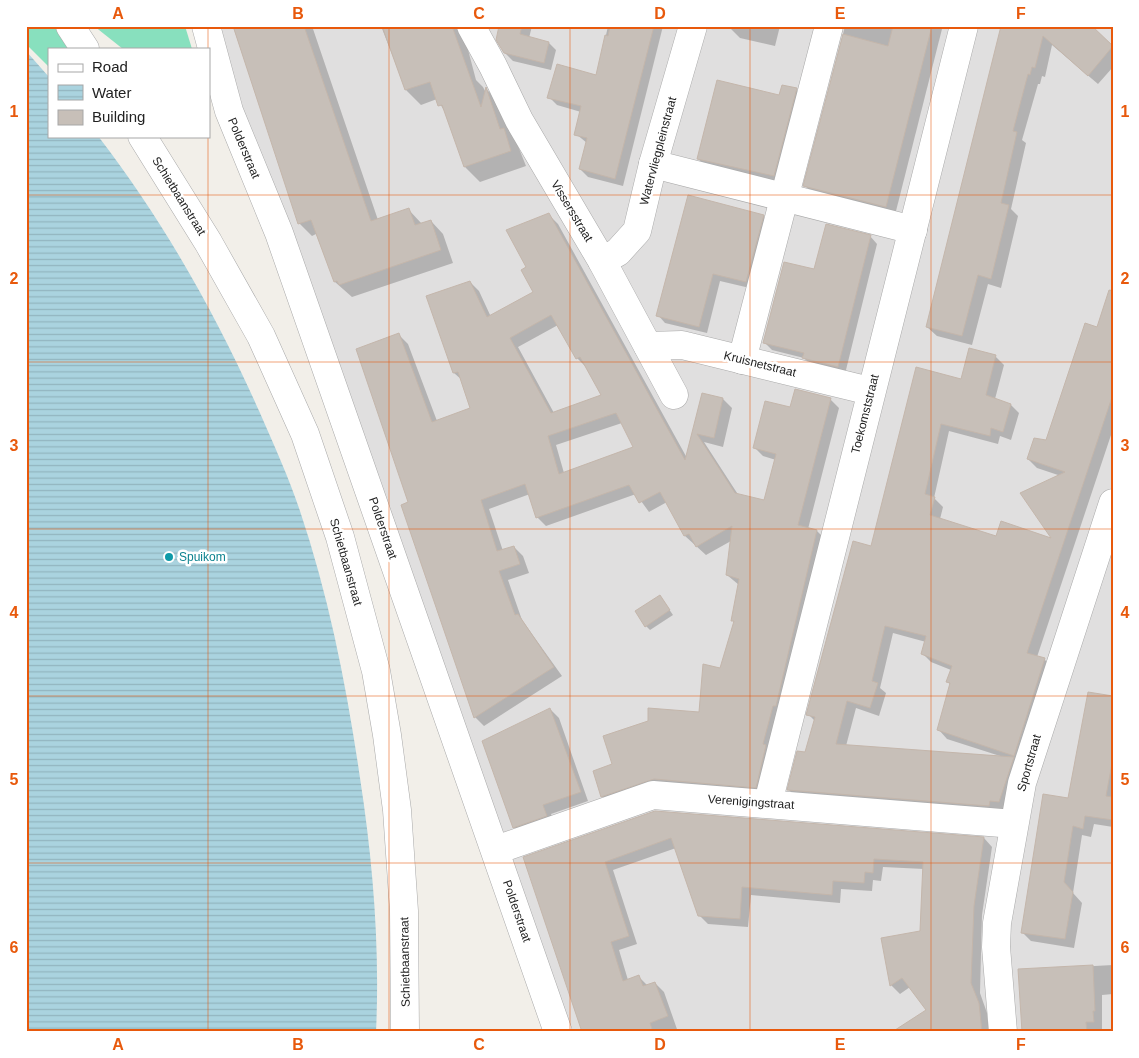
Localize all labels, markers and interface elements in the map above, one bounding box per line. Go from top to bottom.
text: A [112,5,124,22]
text: B [292,5,304,22]
text: C [473,5,485,22]
text: D [654,5,666,22]
text: E [835,5,846,22]
text: F [1016,5,1026,22]
legend [48,48,210,138]
text: Road [92,58,128,75]
text: Water [92,84,131,101]
street label: Watervliegpleinstraat [637,95,679,207]
text: 1 [10,103,19,120]
text: 1 [1121,103,1130,120]
text: Building [92,108,145,125]
street label: Polderstraat [225,115,263,181]
street label: Schietbaanstraat [149,154,209,238]
street label: Vissersstraat [548,178,596,245]
text: 2 [10,270,19,287]
text: 2 [1121,270,1130,287]
street label: Kruisnetstraat [722,348,798,380]
street label: Toekomststraat [848,372,882,455]
text: 3 [10,437,19,454]
text: 3 [1121,437,1130,454]
street label: Polderstraat [366,495,400,561]
street label: Schietbaanstraat [327,517,365,608]
place label: Spuikom [179,550,226,564]
marker: Spuikom [163,551,175,563]
text: 4 [10,604,19,621]
text: 4 [1121,604,1130,621]
street label: Sportstraat [1014,732,1044,793]
text: 5 [10,771,19,788]
text: 5 [1121,771,1130,788]
street label: Verenigingstraat [707,792,795,812]
street label: Polderstraat [500,878,534,944]
street label: Schietbaanstraat [397,916,413,1007]
text: 6 [10,939,19,956]
text: 6 [1121,939,1130,956]
text: A [112,1036,124,1053]
text: B [292,1036,304,1053]
text: C [473,1036,485,1053]
text: D [654,1036,666,1053]
text: E [835,1036,846,1053]
text: F [1016,1036,1026,1053]

